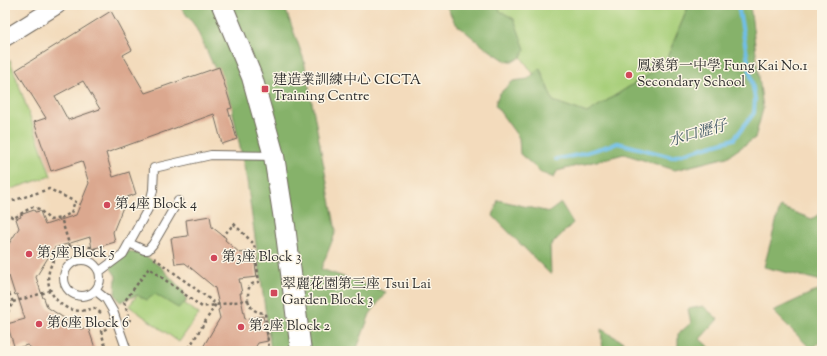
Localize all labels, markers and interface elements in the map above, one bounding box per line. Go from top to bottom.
place label: 鳳溪第一中學 Fung Kai No.1 Secondary School [637,57,808,93]
marker: 鳳溪第一中學 Fung Kai No.1 Secondary School [624,70,634,80]
place label: 建造業訓練中心 CICTA Training Centre [273,71,422,107]
marker: 建造業訓練中心 CICTA Training Centre [260,84,270,94]
water label: 水口瀝仔 [666,115,732,152]
place label: 第4座 Block 4 [115,195,197,215]
marker: 第4座 Block 4 [102,200,112,210]
place label: 第5座 Block 5 [37,244,115,264]
place label: 第3座 Block 3 [222,248,302,268]
marker: 第5座 Block 5 [24,249,34,259]
marker: 第3座 Block 3 [209,253,219,263]
place label: 翠麗花園第三座 Tsui Lai Garden Block 3 [282,275,431,311]
marker: 翠麗花園第三座 Tsui Lai Garden Block 3 [269,288,279,298]
place label: 第6座 Block 6 [47,314,129,334]
place label: 第2座 Block 2 [249,317,331,337]
marker: 第6座 Block 6 [34,319,44,329]
marker: 第2座 Block 2 [236,322,246,332]

